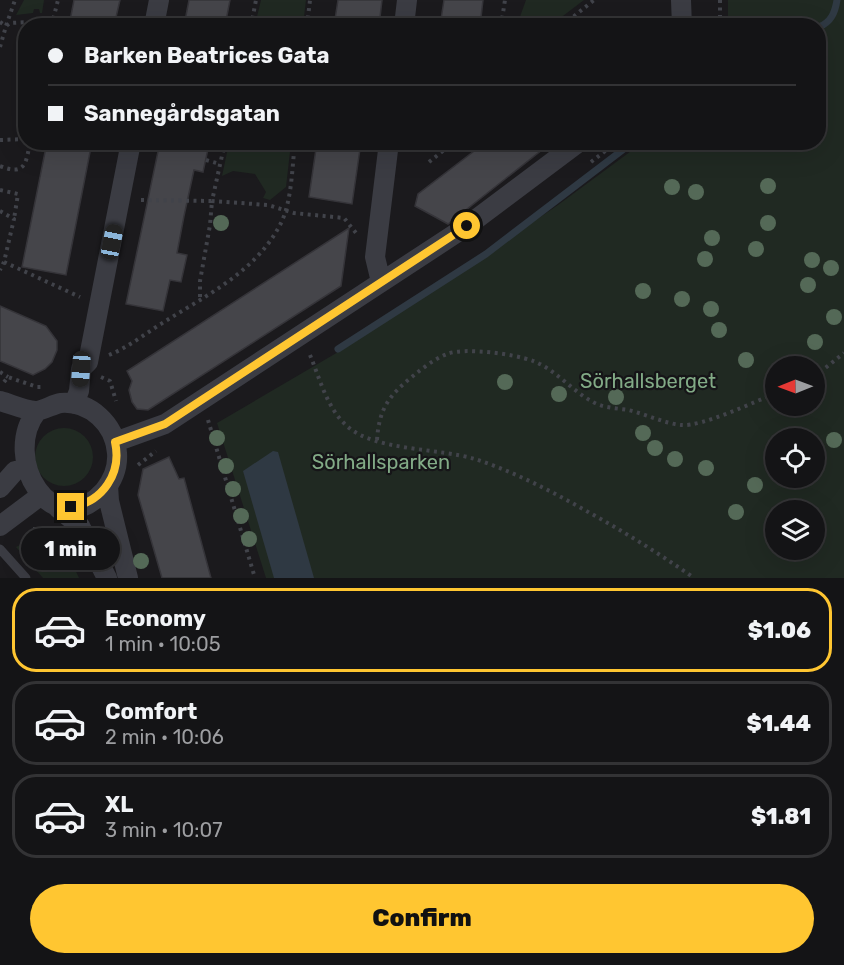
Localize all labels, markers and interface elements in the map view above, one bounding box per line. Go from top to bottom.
text: Barken Beatrices Gata [84,42,330,69]
text: Sannegårdsgatan [84,100,280,127]
route start [453,212,480,239]
car [100,223,124,261]
car [71,350,91,388]
north arrow [765,356,825,416]
map controls [765,356,825,560]
park label: Sörhallsberget [580,369,716,393]
button: locate [765,428,825,488]
park label: Sörhallsparken [312,450,450,474]
route end [57,493,84,520]
button: layers [765,500,825,560]
callout: 1 min [22,528,121,570]
text: 1 min [44,537,97,561]
icon: car [33,603,87,657]
text: Economy [105,605,206,632]
text: $1.06 [748,617,811,644]
text: 1 min · 10:05 [105,632,221,656]
icon: car [33,696,87,750]
text: Comfort [105,698,197,725]
text: $1.44 [747,710,811,737]
text: 2 min · 10:06 [105,725,224,749]
icon: car [33,789,87,843]
text: XL [105,791,133,818]
text: $1.81 [751,803,811,830]
text: 3 min · 10:07 [105,818,222,842]
button: Confirm [30,884,814,953]

